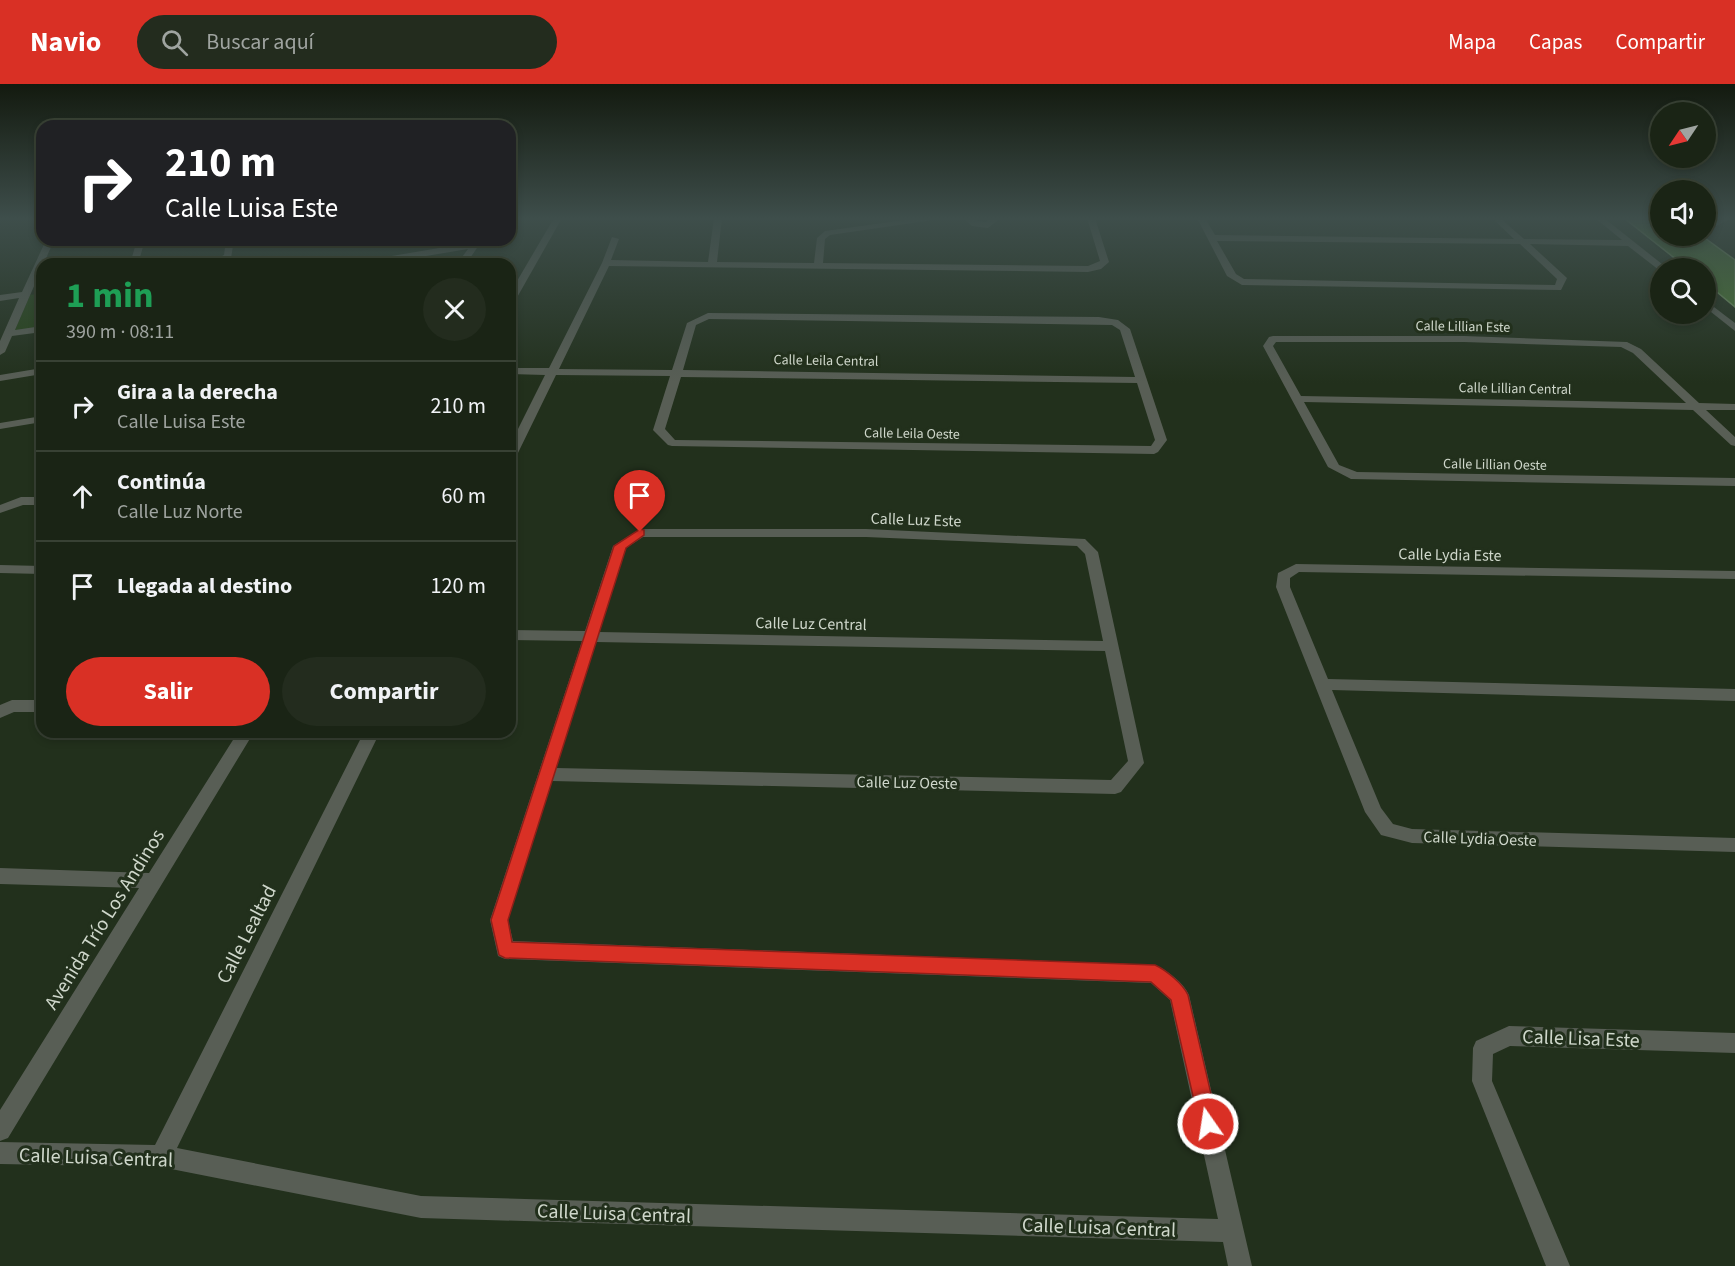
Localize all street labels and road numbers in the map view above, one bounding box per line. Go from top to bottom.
street label: Calle Lillian Este [1415,316,1511,338]
street label: Calle Leila Central [773,350,879,372]
street label: Calle Lillian Central [1458,378,1572,400]
street label: Calle Leila Oeste [864,423,960,445]
street label: Calle Lillian Oeste [1443,454,1547,476]
street label: Calle Luz Este [870,507,962,533]
street label: Calle Lydia Este [1398,543,1502,567]
street label: Calle Luz Central [755,612,867,636]
street label: Calle Luz Oeste [856,771,958,795]
street label: Avenida Trío Los Andinos [38,824,172,1015]
street label: Calle Lydia Oeste [1423,826,1537,852]
street label: Calle Lealtad [210,880,284,989]
street label: Calle Lisa Este [1522,1023,1640,1055]
street label: Calle Luisa Central [18,1141,173,1175]
street label: Calle Luisa Central [536,1197,691,1231]
street label: Calle Luisa Central [1021,1211,1176,1245]

